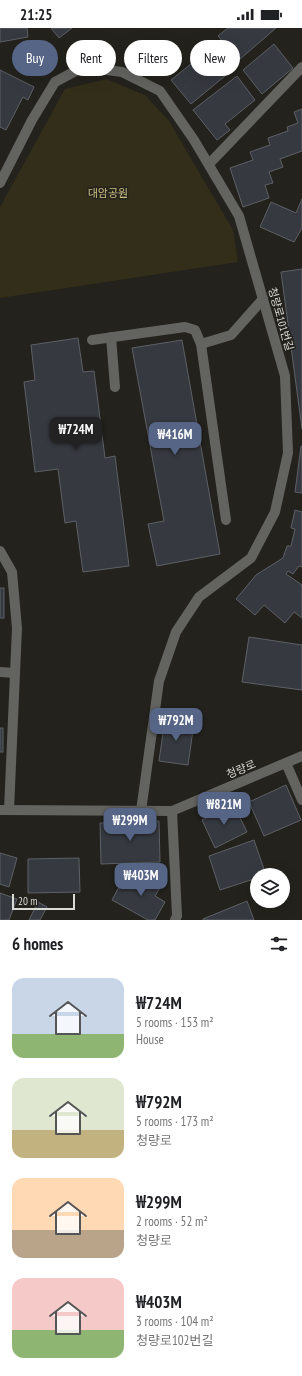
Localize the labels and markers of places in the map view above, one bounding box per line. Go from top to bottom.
pin: ₩724M [48,417,104,451]
pin: ₩416M [147,422,203,456]
pin: ₩792M [148,708,204,742]
pin: ₩821M [196,792,252,826]
pin: ₩299M [102,808,158,842]
pin: ₩403M [113,863,169,897]

